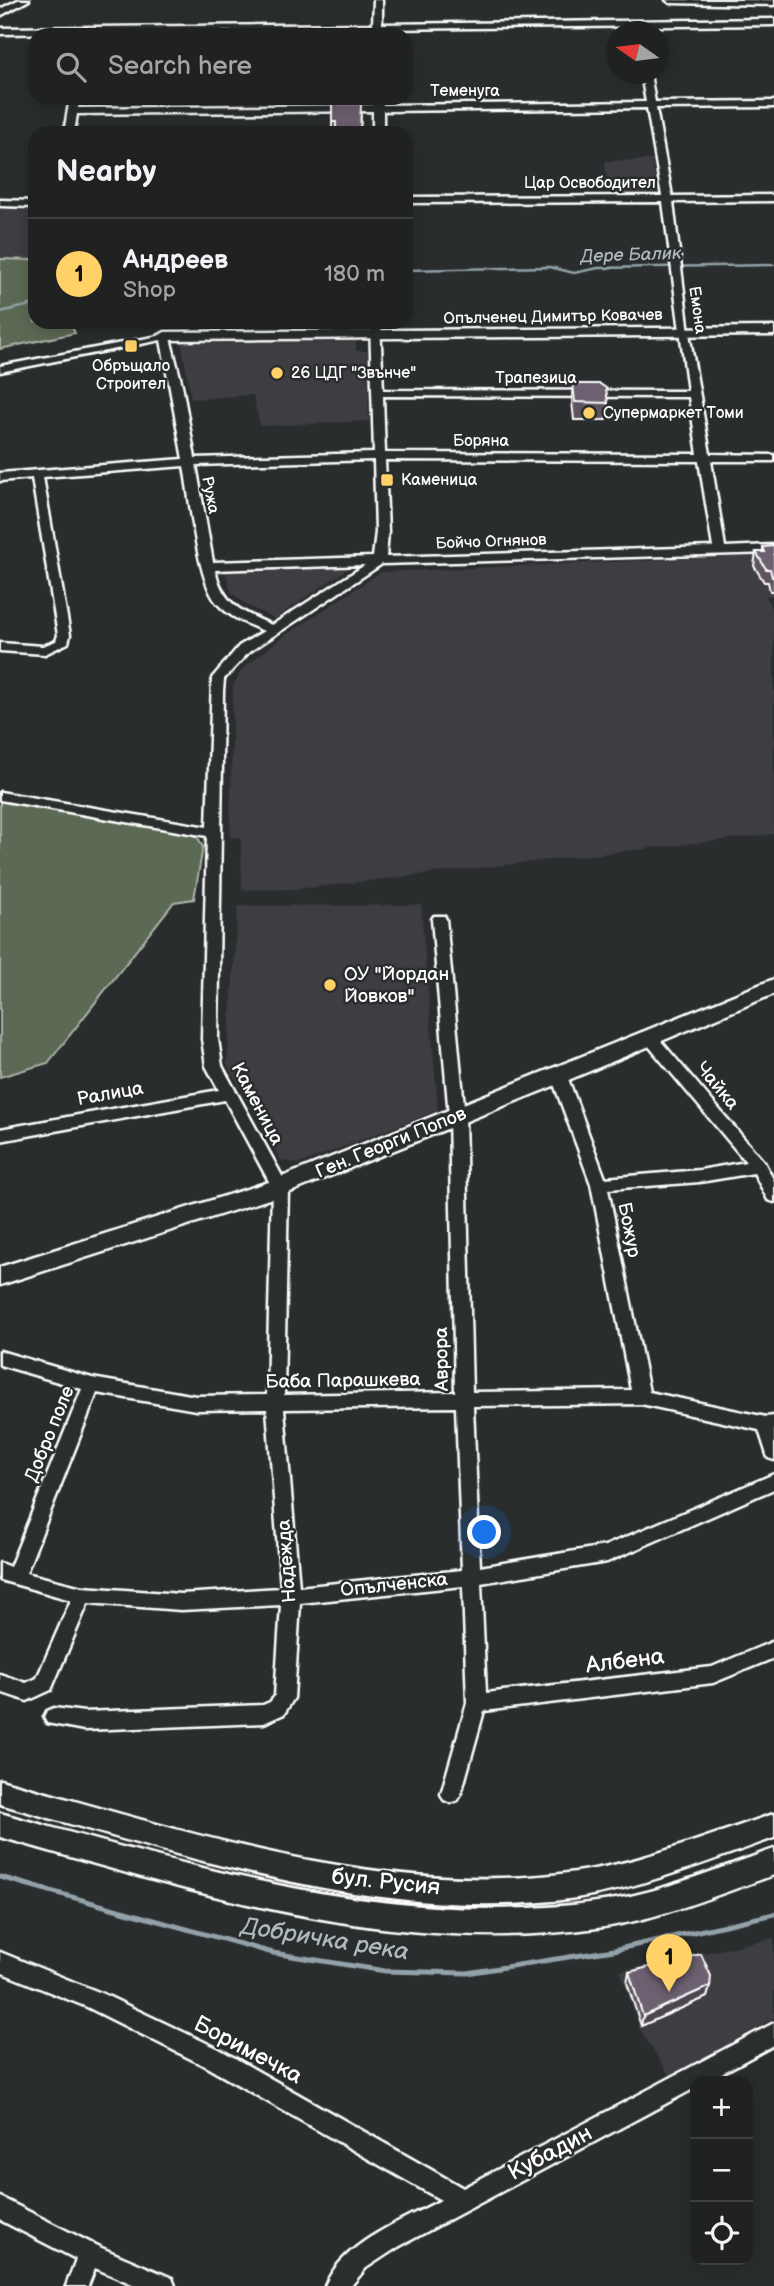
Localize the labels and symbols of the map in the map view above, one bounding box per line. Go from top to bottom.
north arrow [606,21,669,84]
street label: Теменуга [430,82,500,101]
street label: Цар Освободител [524,174,656,193]
water label: Дере Балик [579,243,682,267]
street label: Емона [684,285,710,336]
street label: Опълченец Димитър Ковачев [443,306,663,328]
marker: Обръщало Строител [123,338,139,354]
place label: Обръщало Строител [92,357,170,394]
place label: 26 ЦДГ "Звънче" [291,364,416,383]
marker: 26 ЦДГ "Звънче" [269,365,285,381]
street label: Трапезица [495,369,577,388]
place label: Супермаркет Томи [603,404,744,423]
marker: Супермаркет Томи [581,405,597,421]
street label: Боряна [453,432,509,451]
place label: Каменица [401,471,478,490]
marker: Каменица [379,472,395,488]
street label: Ружа [197,475,223,516]
street label: Бойчо Огнянов [435,531,547,553]
place label: ОУ "Йордан Йовков" [344,963,449,1008]
marker: ОУ "Йордан Йовков" [322,977,338,993]
street label: Чайка [690,1057,744,1115]
street label: Каменица [226,1059,288,1149]
street label: Ралица [75,1077,145,1111]
street label: Ген. Георги Попов [312,1102,470,1184]
street label: Божур [612,1201,646,1260]
street label: Аврора [430,1327,454,1392]
street label: Баба Парашкева [265,1368,421,1394]
street label: Добро поле [20,1382,80,1485]
your location [467,1515,501,1549]
street label: Надежда [273,1519,301,1603]
street label: Опълченска [339,1568,449,1602]
street label: Албена [583,1642,666,1680]
street label: бул. Русия [330,1862,442,1902]
water label: Добричка река [237,1911,411,1967]
pin: 1 [646,1934,692,1992]
street label: Боримечка [189,2010,307,2090]
street label: Кубадин [503,2119,597,2187]

